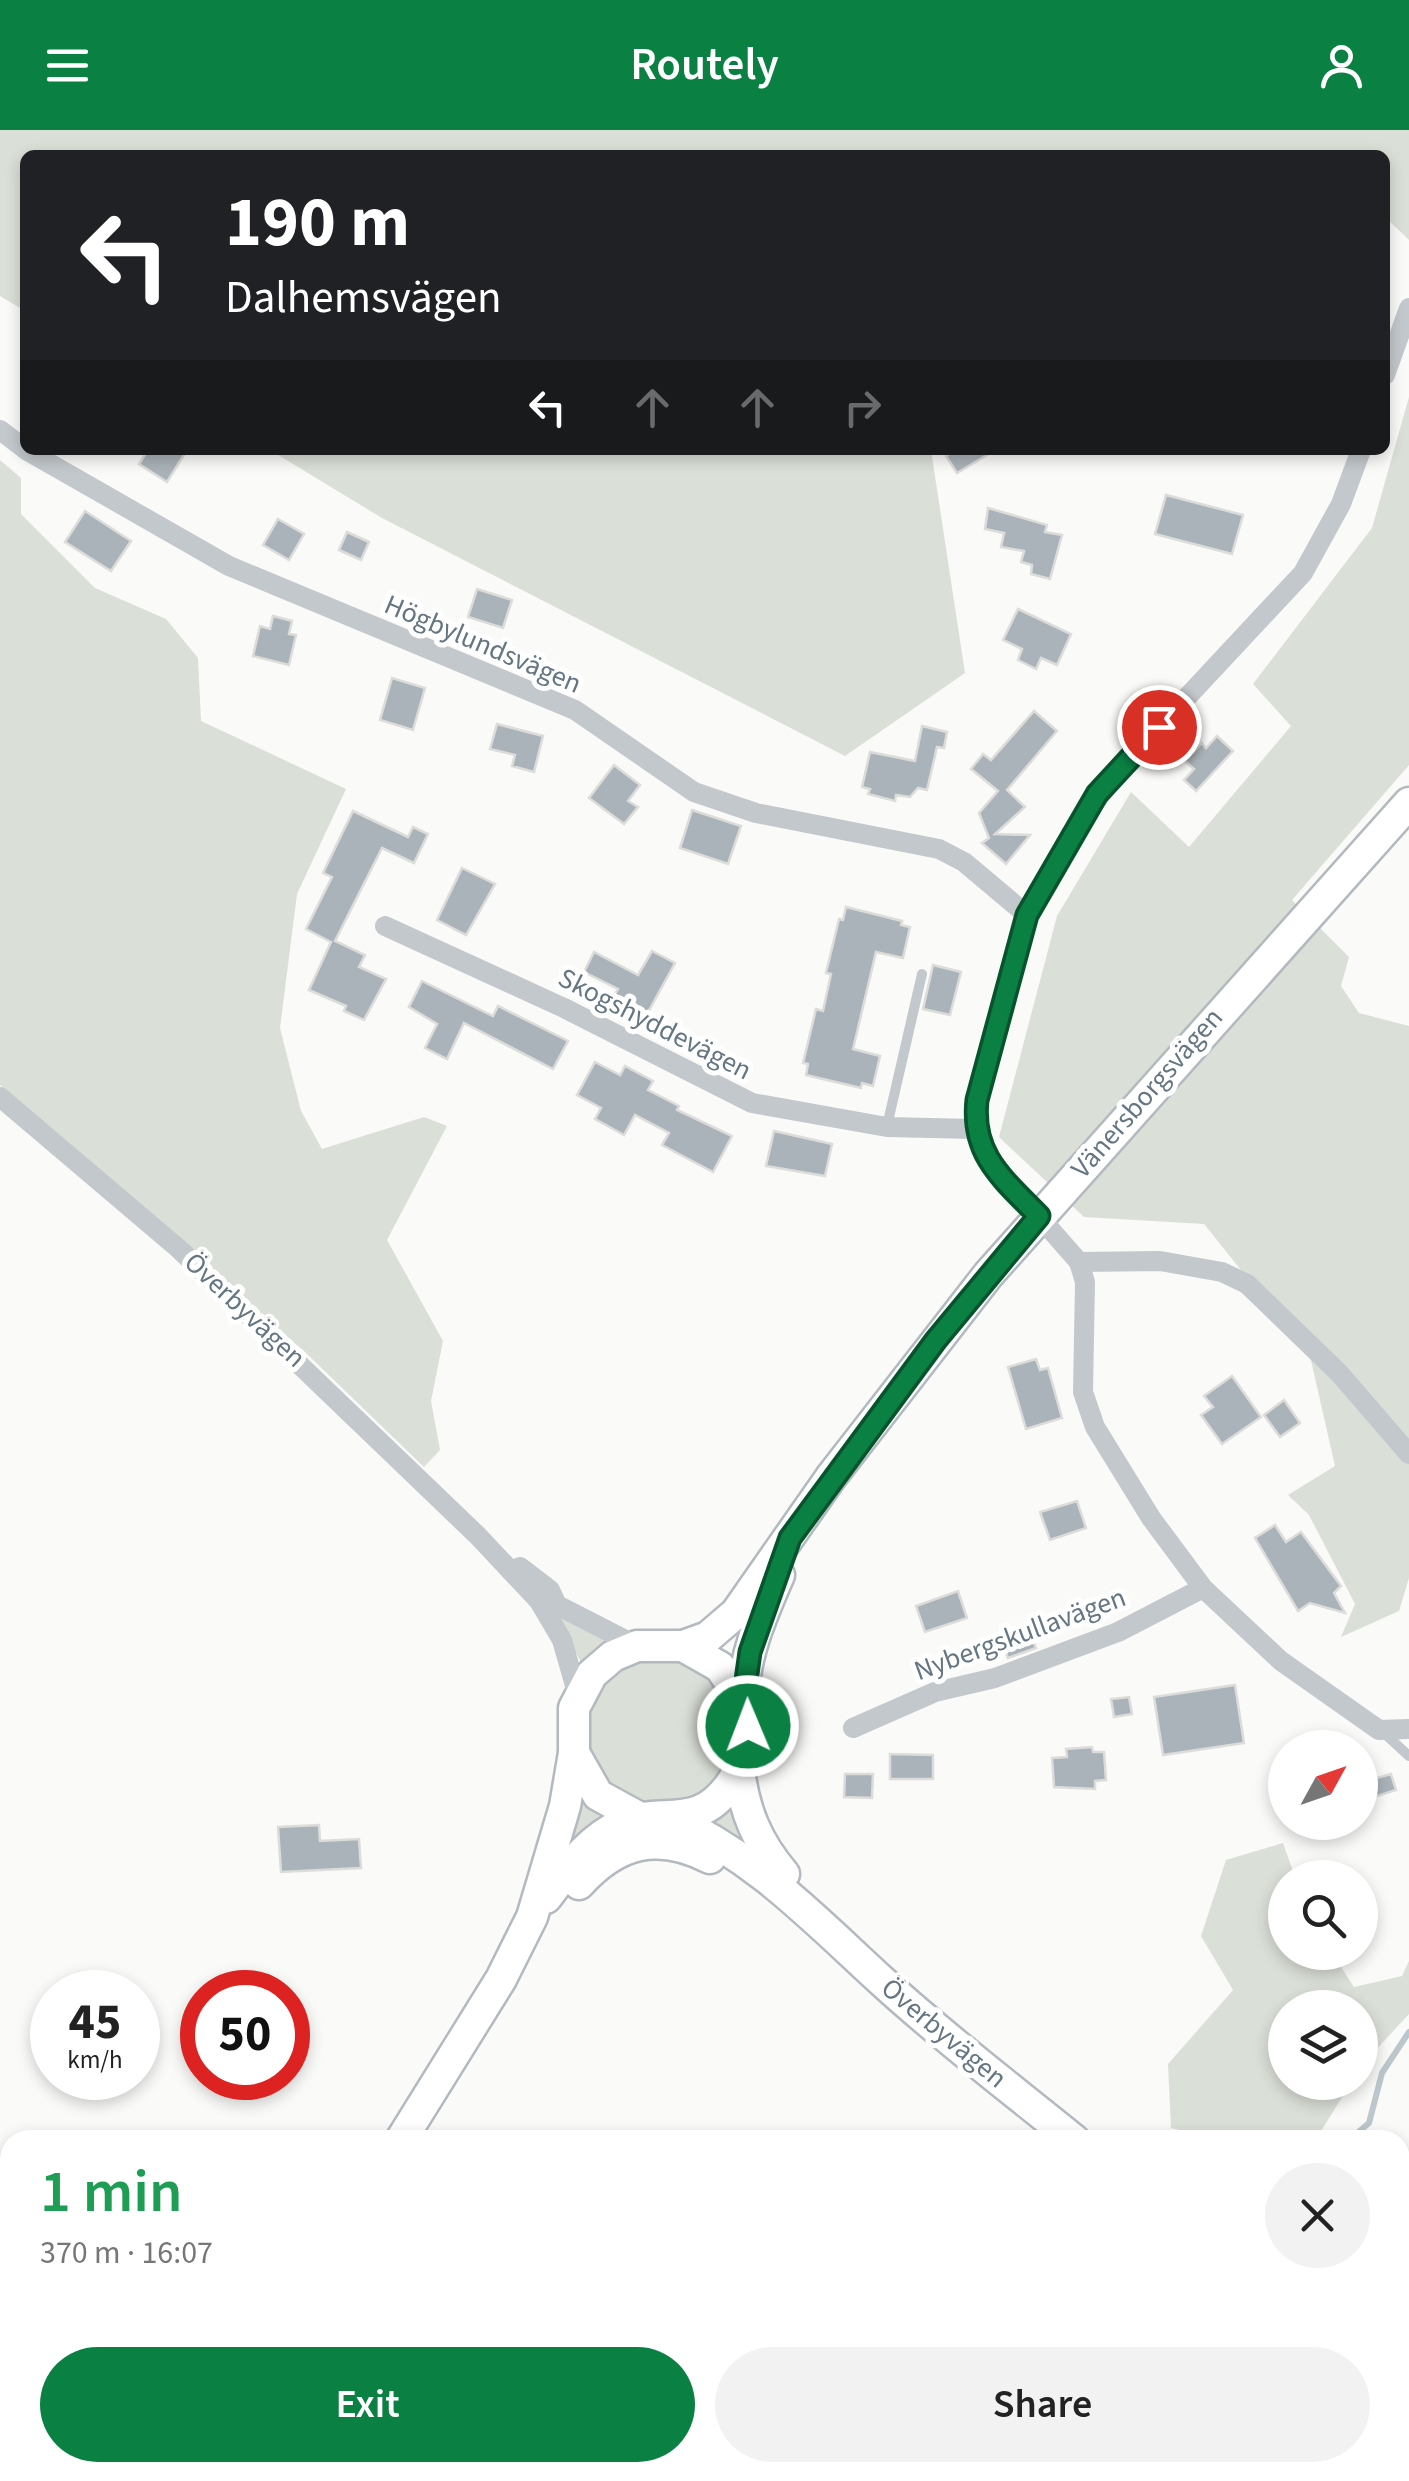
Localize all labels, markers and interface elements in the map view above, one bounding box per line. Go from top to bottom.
text: Routely [630,33,779,97]
icon: menu [40,38,95,93]
icon: person [1314,38,1369,93]
text: 190 m [225,173,410,273]
icon: left [60,190,190,320]
text: Dalhemsvägen [225,266,502,330]
icon: left [520,380,575,435]
icon: ahead [625,380,680,435]
icon: ahead [730,380,785,435]
icon: right [835,380,890,435]
street label: Högbylundsvägen [378,584,588,704]
pin [1117,685,1202,770]
icon: arrive [1132,700,1187,755]
street label: Skogshyddevägen [551,958,759,1090]
street label: Vänersborgsvägen [1062,999,1232,1187]
street label: Överbyvägen [175,1243,315,1377]
street label: Nybergskullavägen [909,1577,1131,1691]
position arrow [696,1674,800,1778]
north arrow [1268,1730,1378,1840]
map controls [1268,1730,1378,2100]
button: search [1268,1860,1378,1970]
street label: Överbyvägen [872,1968,1016,2098]
speed limit sign: 50 [180,1970,310,2100]
text: 45 [69,1987,121,2058]
button: layers [1268,1990,1378,2100]
text: km/h [67,2042,123,2078]
text: 1 min [40,2150,183,2235]
button: close [1265,2163,1370,2268]
text: 370 m · 16:07 [40,2230,213,2276]
button: Exit [40,2347,695,2462]
button: Share [715,2347,1370,2462]

